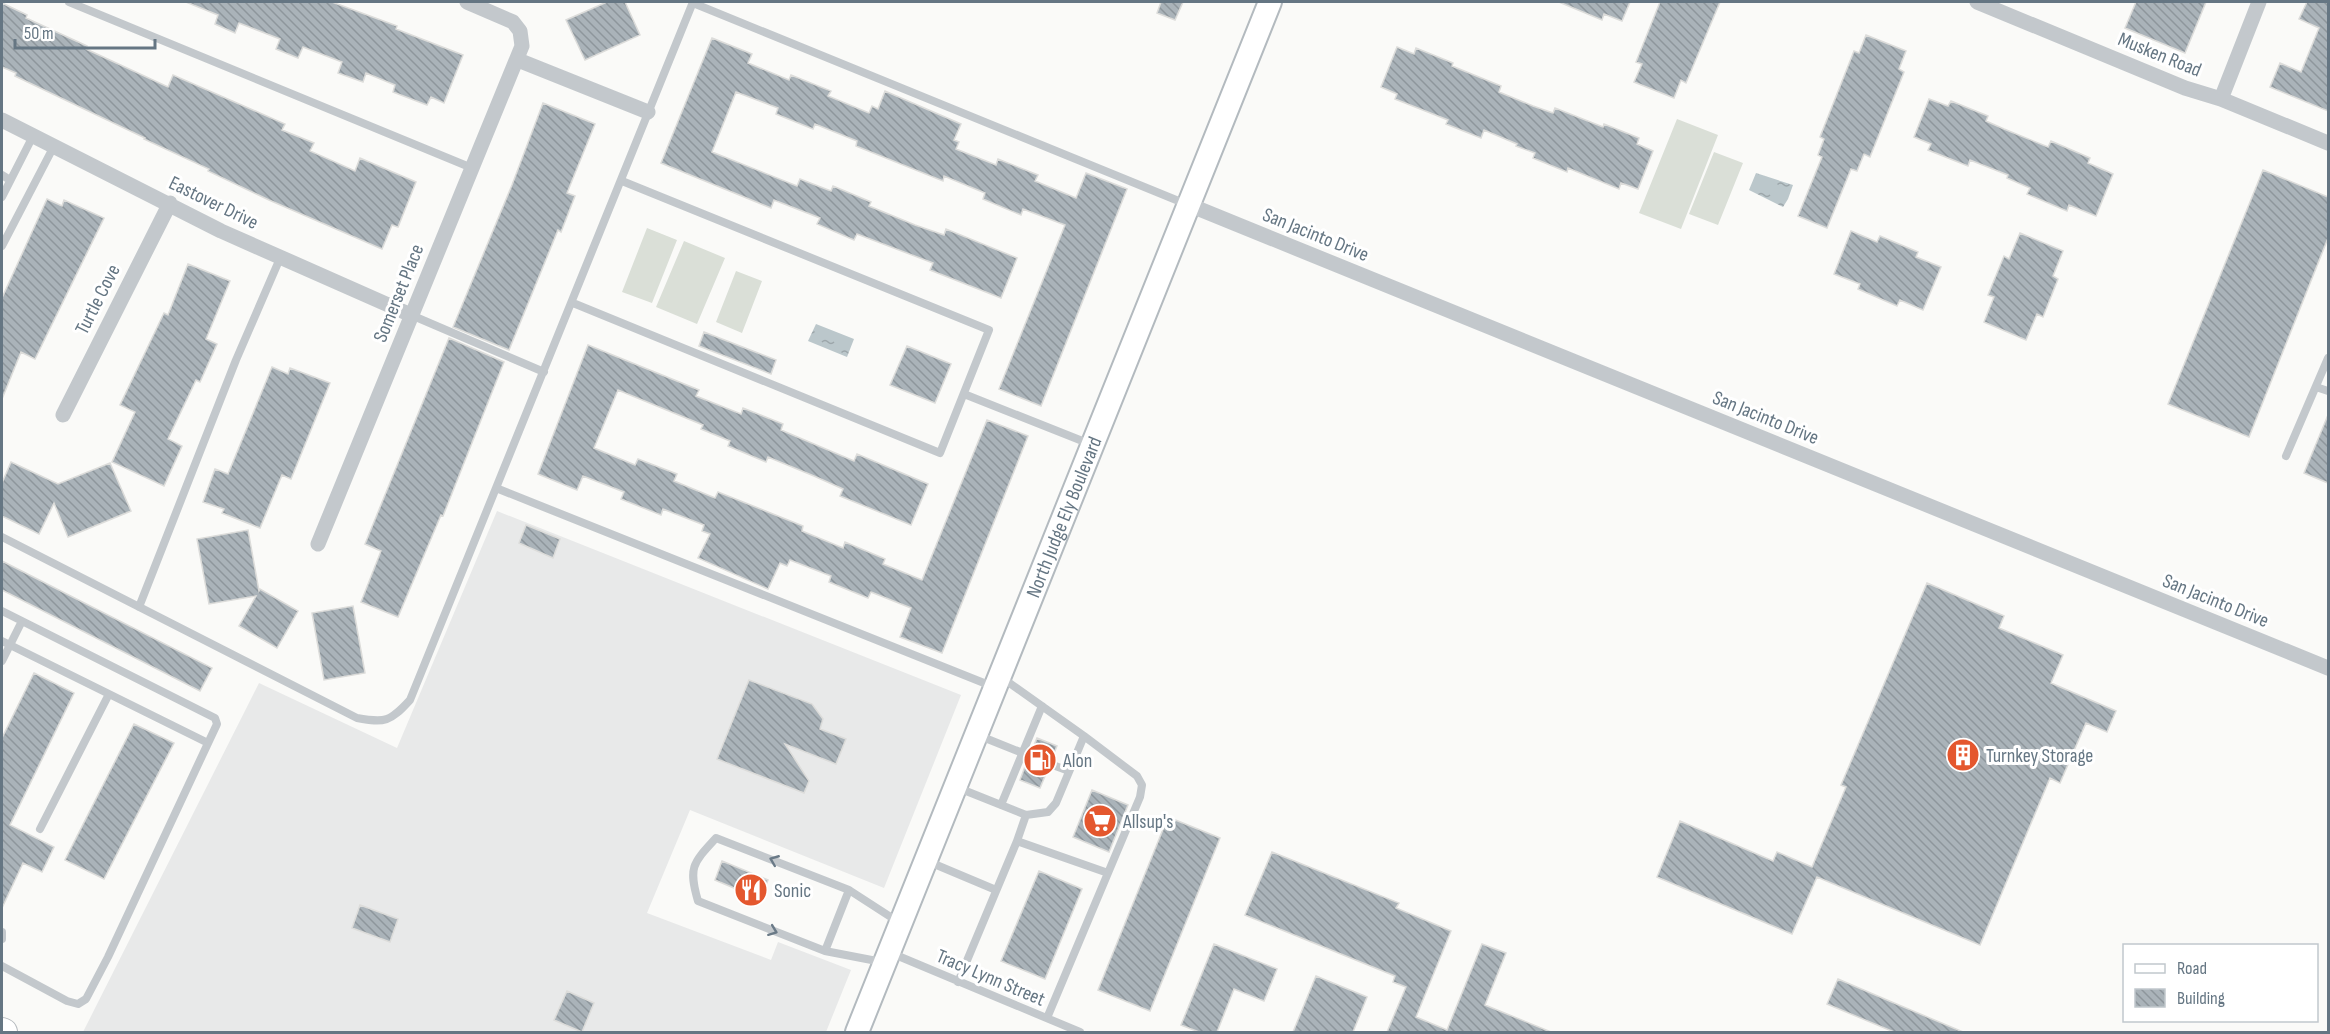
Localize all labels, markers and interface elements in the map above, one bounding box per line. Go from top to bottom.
scale bar [15,12,154,50]
text: 50 m [24,23,54,44]
street label: Musken Road [2114,27,2205,83]
street label: Eastover Drive [165,171,262,235]
street label: San Jacinto Drive [1259,203,1372,267]
street label: Somerset Place [368,241,429,346]
street label: Turtle Cove [70,260,126,338]
street label: San Jacinto Drive [1709,386,1822,450]
street label: North Judge Ely Boulevard [1021,433,1108,601]
street label: San Jacinto Drive [2159,569,2272,633]
building icon: Turnkey Storage [1945,737,1981,773]
fuel station icon: Alon [1022,742,1058,778]
place label: Turnkey Storage [1986,744,2093,768]
place label: Alon [1062,749,1092,773]
supermarket icon: Allsup's [1082,803,1118,839]
place label: Allsup's [1122,810,1173,834]
one-way arrow [769,855,780,868]
restaurant icon: Sonic [733,872,769,908]
place label: Sonic [774,879,811,903]
one-way arrow [767,924,778,936]
street label: Tracy Lynn Street [933,944,1049,1012]
legend [2123,944,2318,1022]
text: Road [2177,958,2207,979]
text: Building [2177,988,2225,1009]

